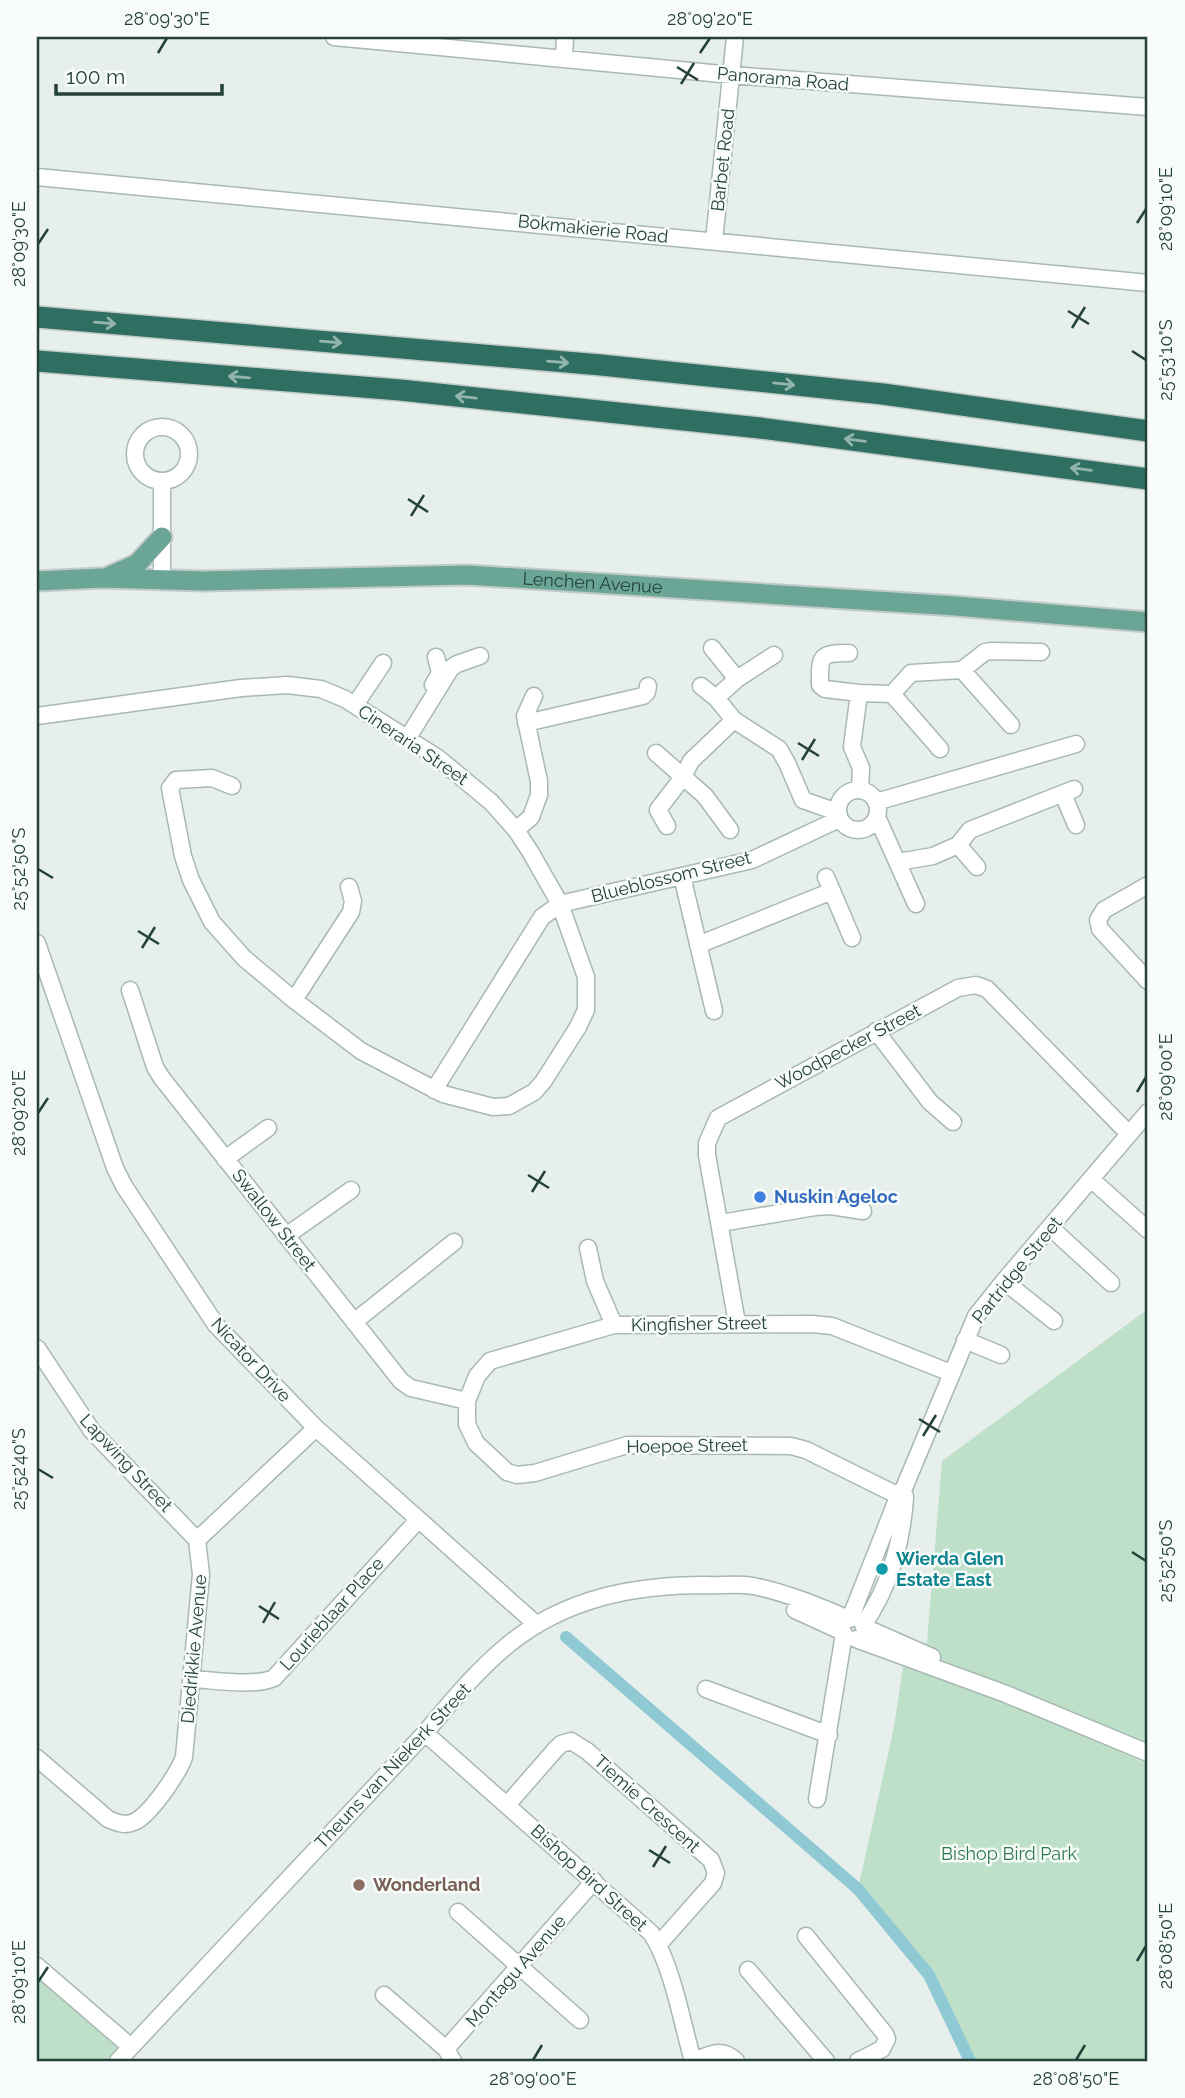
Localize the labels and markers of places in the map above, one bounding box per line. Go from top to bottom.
place label: Nuskin Ageloc [774,1186,898,1207]
marker: Nuskin Ageloc [752,1189,768,1205]
place label: Wierda Glen Estate East [896,1548,1004,1590]
marker: Wierda Glen Estate East [874,1561,890,1577]
place label: Wonderland [373,1874,480,1895]
marker: Wonderland [351,1877,367,1893]

